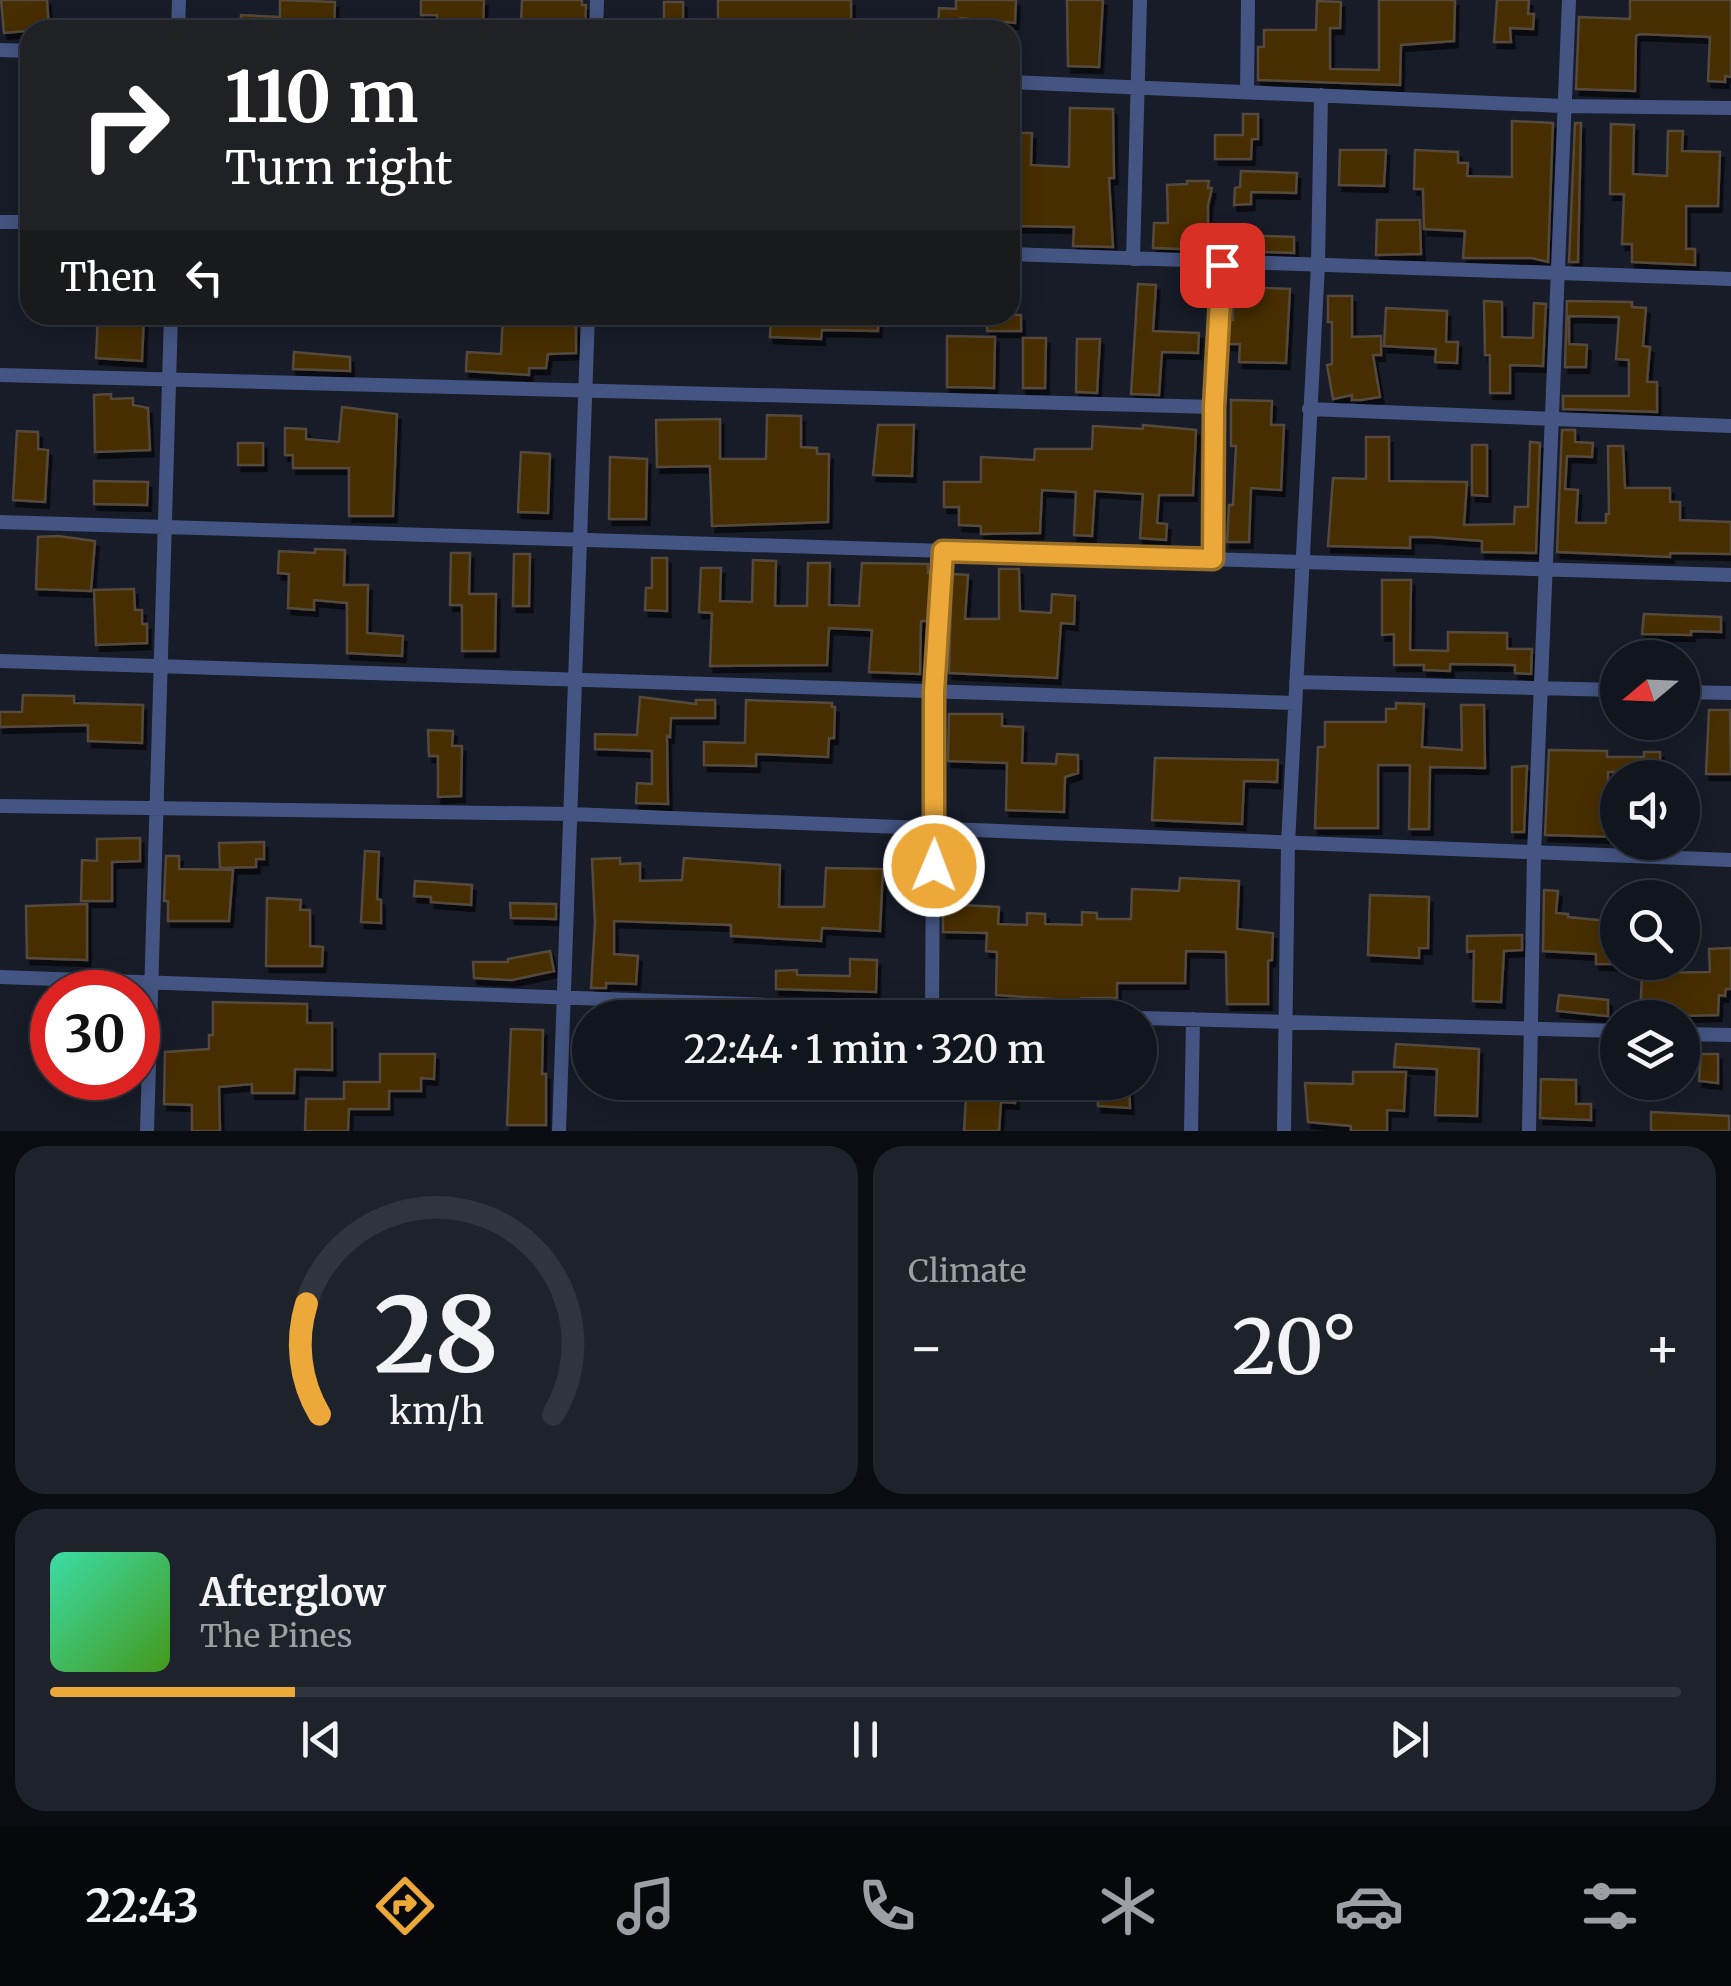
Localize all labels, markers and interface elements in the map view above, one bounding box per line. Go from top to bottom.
text: 110 m [225,53,418,141]
icon: right [60,60,190,190]
text: Turn right [225,140,453,196]
pin [1180,223,1265,308]
icon: arrive [1195,238,1250,293]
icon: left [177,250,232,305]
text: Then [60,254,157,301]
north arrow [1600,640,1700,740]
map controls [1600,640,1700,1100]
button: sound [1600,760,1700,860]
position arrow [882,814,986,918]
button: search [1600,880,1700,980]
speed limit sign: 30 [30,970,160,1100]
button: layers [1600,1000,1700,1100]
text: 22:44 · 1 min · 320 m [684,1026,1045,1073]
text: Climate [908,1251,1026,1291]
text: 28 [374,1270,499,1400]
text: 20° [1232,1300,1357,1394]
text: − [908,1313,945,1382]
text: + [1644,1313,1681,1382]
text: km/h [389,1389,484,1434]
text: Afterglow [200,1569,386,1616]
text: The Pines [200,1616,352,1656]
icon: previous [294,1712,349,1767]
icon: pause [838,1712,893,1767]
icon: next [1382,1712,1437,1767]
icon: directions [370,1871,440,1941]
icon: music [611,1871,681,1941]
icon: phone [852,1871,922,1941]
icon: climate [1093,1871,1163,1941]
icon: car [1334,1871,1404,1941]
icon: filters [1575,1871,1645,1941]
text: 22:43 [86,1878,199,1934]

